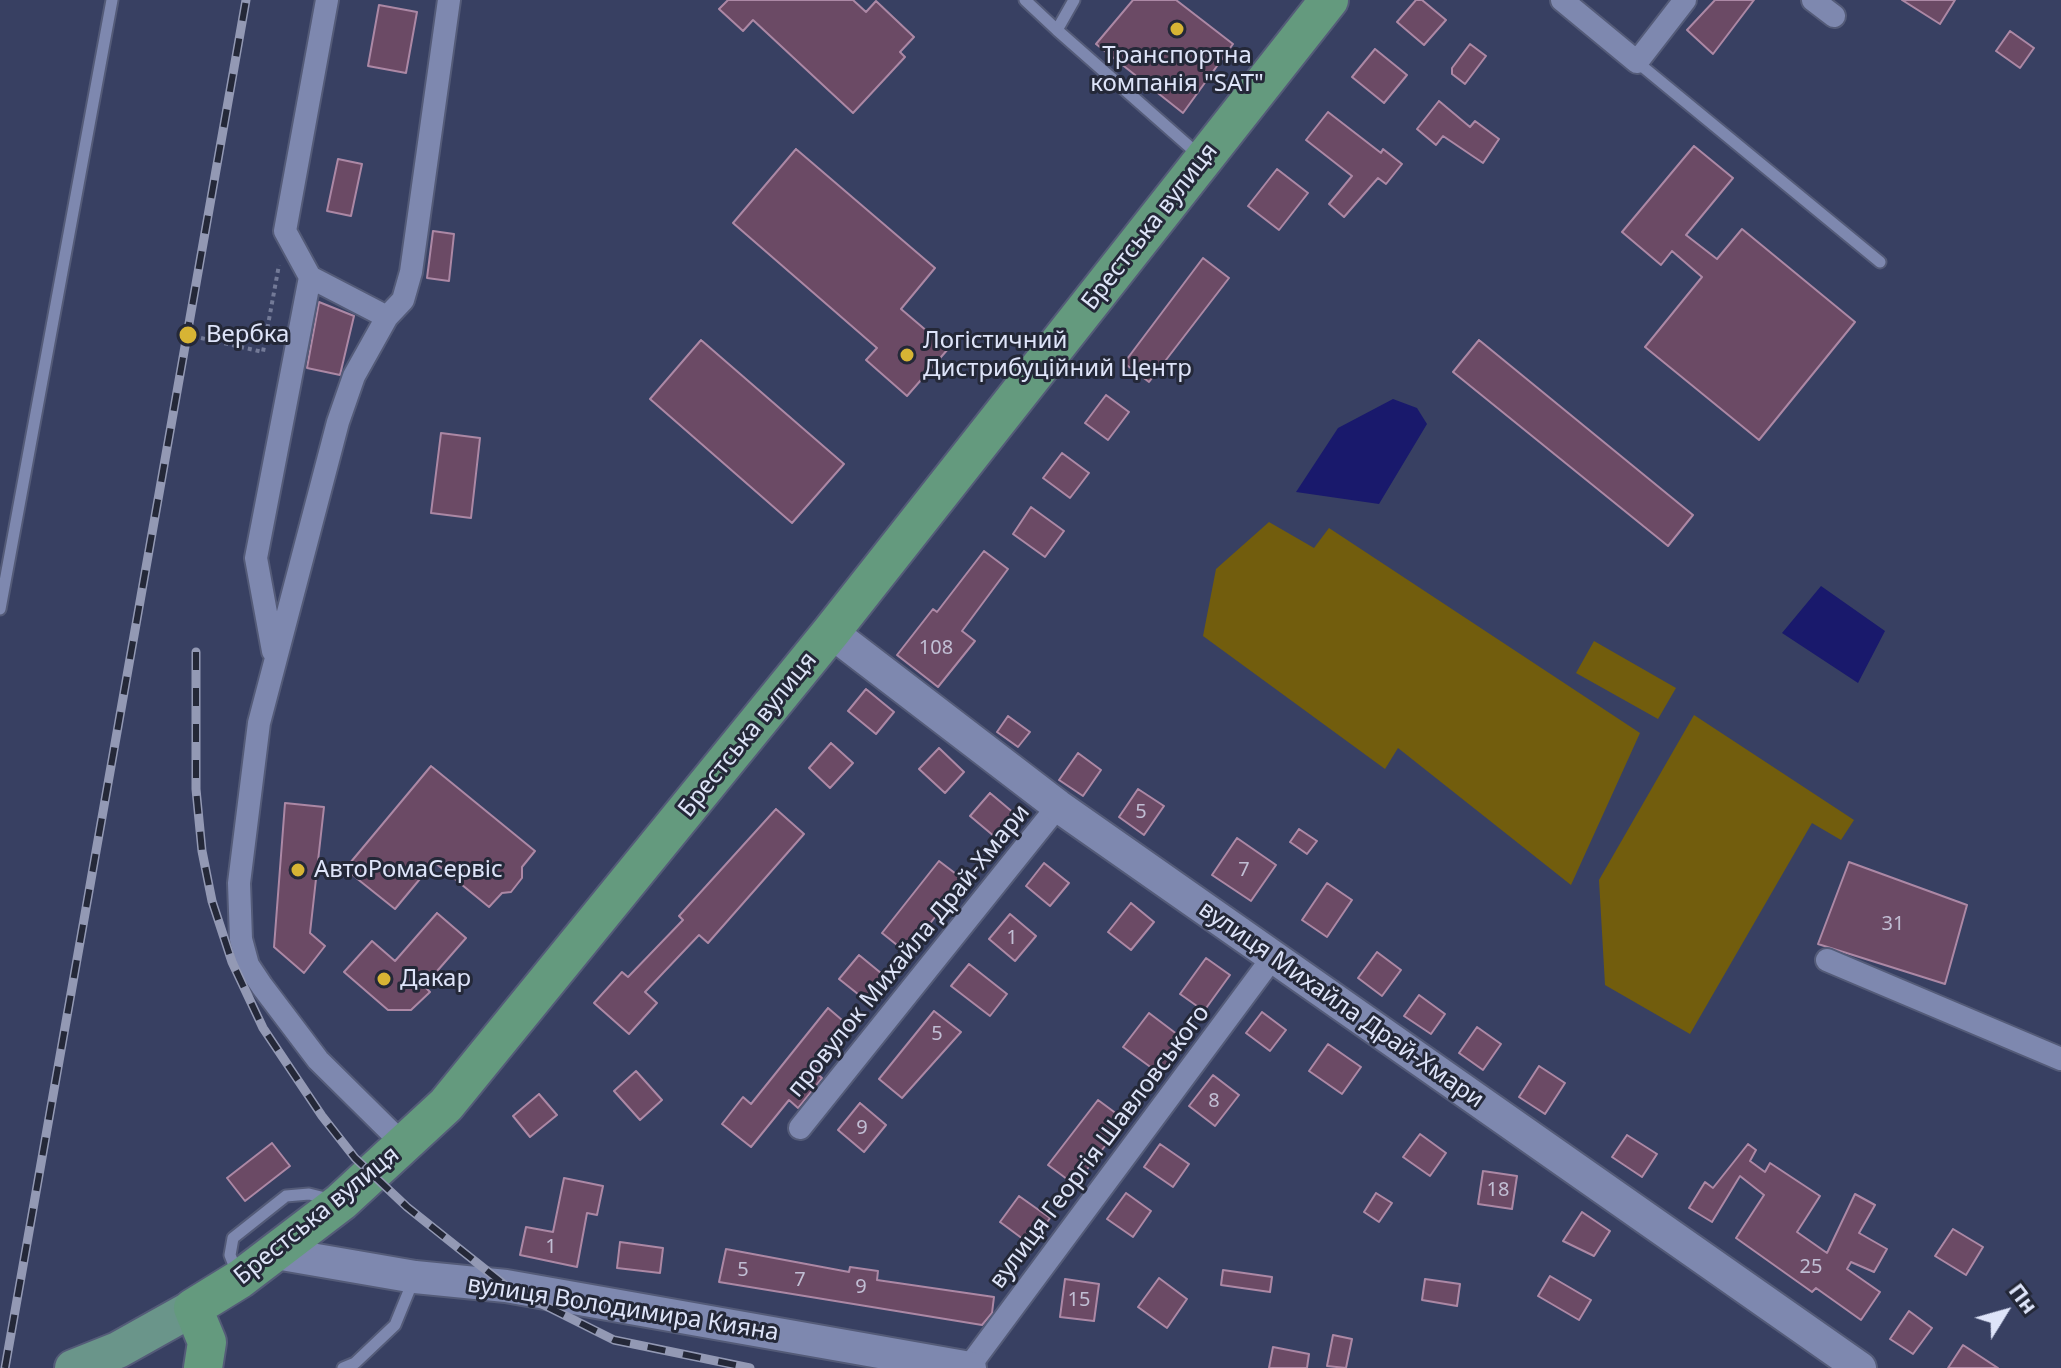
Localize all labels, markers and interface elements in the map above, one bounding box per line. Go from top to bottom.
marker: Транспортна компанія "SAT" [1168,20,1186,38]
place label: Транспортна компанія "SAT" [1090,42,1264,98]
street label: Брестська вулиця [1076,138,1224,316]
place label: Вербка [206,321,289,349]
marker: Вербка [177,324,199,346]
place label: Логістичний Дистрибуційний Центр [923,327,1192,383]
marker: Логістичний Дистрибуційний Центр [898,346,916,364]
house number: 108 [919,636,953,660]
street label: Брестська вулиця [673,647,823,823]
street label: провулок Михайла Драй-Хмари [782,799,1036,1103]
house number: 5 [1135,800,1147,824]
place label: АвтоРомаСервіс [314,856,503,884]
house number: 7 [1238,858,1250,882]
marker: АвтоРомаСервіс [289,861,307,879]
street label: вулиця Михайла Драй-Хмари [1193,895,1489,1115]
house number: 31 [1882,912,1904,936]
house number: 1 [1006,926,1018,950]
place label: Дакар [400,965,471,993]
marker: Дакар [375,970,393,988]
street label: вулиця Георгія Шавловського [984,999,1216,1295]
house number: 5 [931,1022,943,1046]
house number: 8 [1208,1089,1220,1113]
house number: 9 [856,1116,868,1140]
street label: Брестська вулиця [229,1141,405,1291]
house number: 18 [1487,1178,1509,1202]
house number: 1 [545,1235,557,1259]
house number: 25 [1800,1255,1822,1279]
house number: 5 [737,1258,749,1282]
house number: 7 [794,1268,806,1292]
street label: вулиця Володимира Кияна [465,1270,781,1348]
north arrow [1965,1272,2045,1352]
house number: 9 [855,1275,867,1299]
text: Пн [2003,1276,2046,1319]
house number: 15 [1068,1288,1090,1312]

